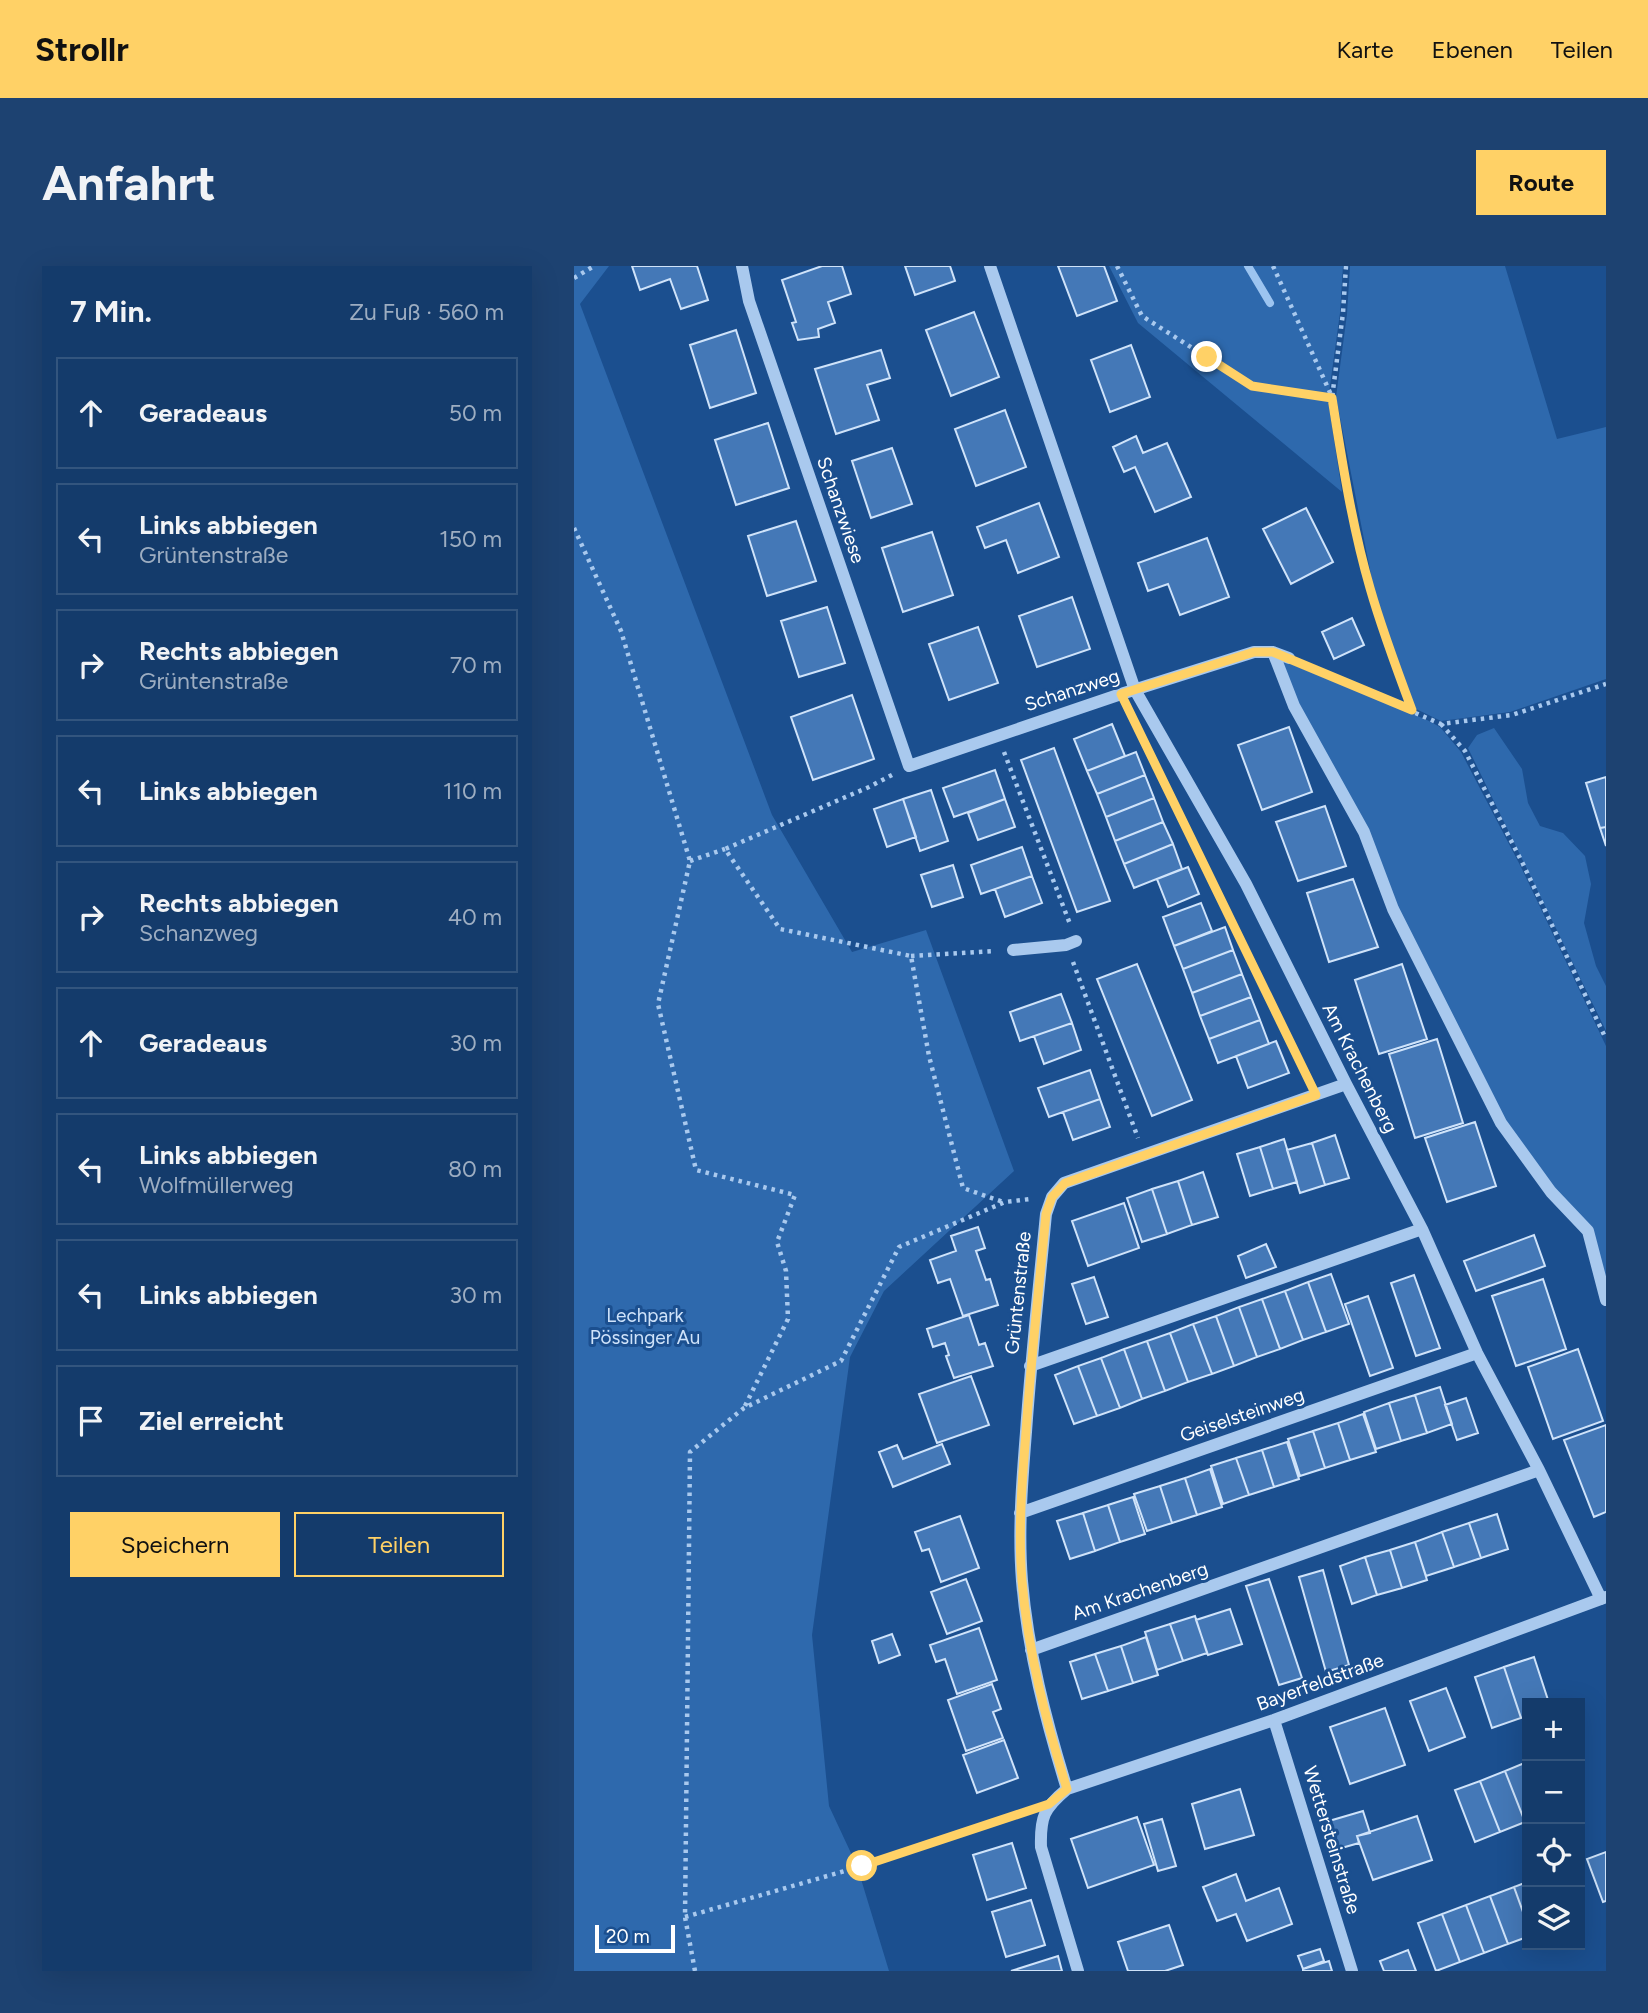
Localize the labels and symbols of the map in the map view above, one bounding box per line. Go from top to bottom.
route end [1191,341,1222,372]
street label: Schanzwiese [812,454,870,566]
street label: Schanzweg [1022,664,1122,716]
street label: Am Krachenberg [1317,999,1403,1137]
street label: Grüntenstraße [1000,1230,1036,1356]
park label: Lechpark Pössinger Au [590,1304,700,1349]
street label: Geiselsteinweg [1177,1383,1307,1447]
street label: Am Krachenberg [1069,1557,1211,1625]
street label: Bayerfeldstraße [1253,1648,1387,1716]
street label: Wettersteinstraße [1299,1763,1365,1917]
route start [846,1850,877,1881]
scale bar [595,1922,676,1954]

